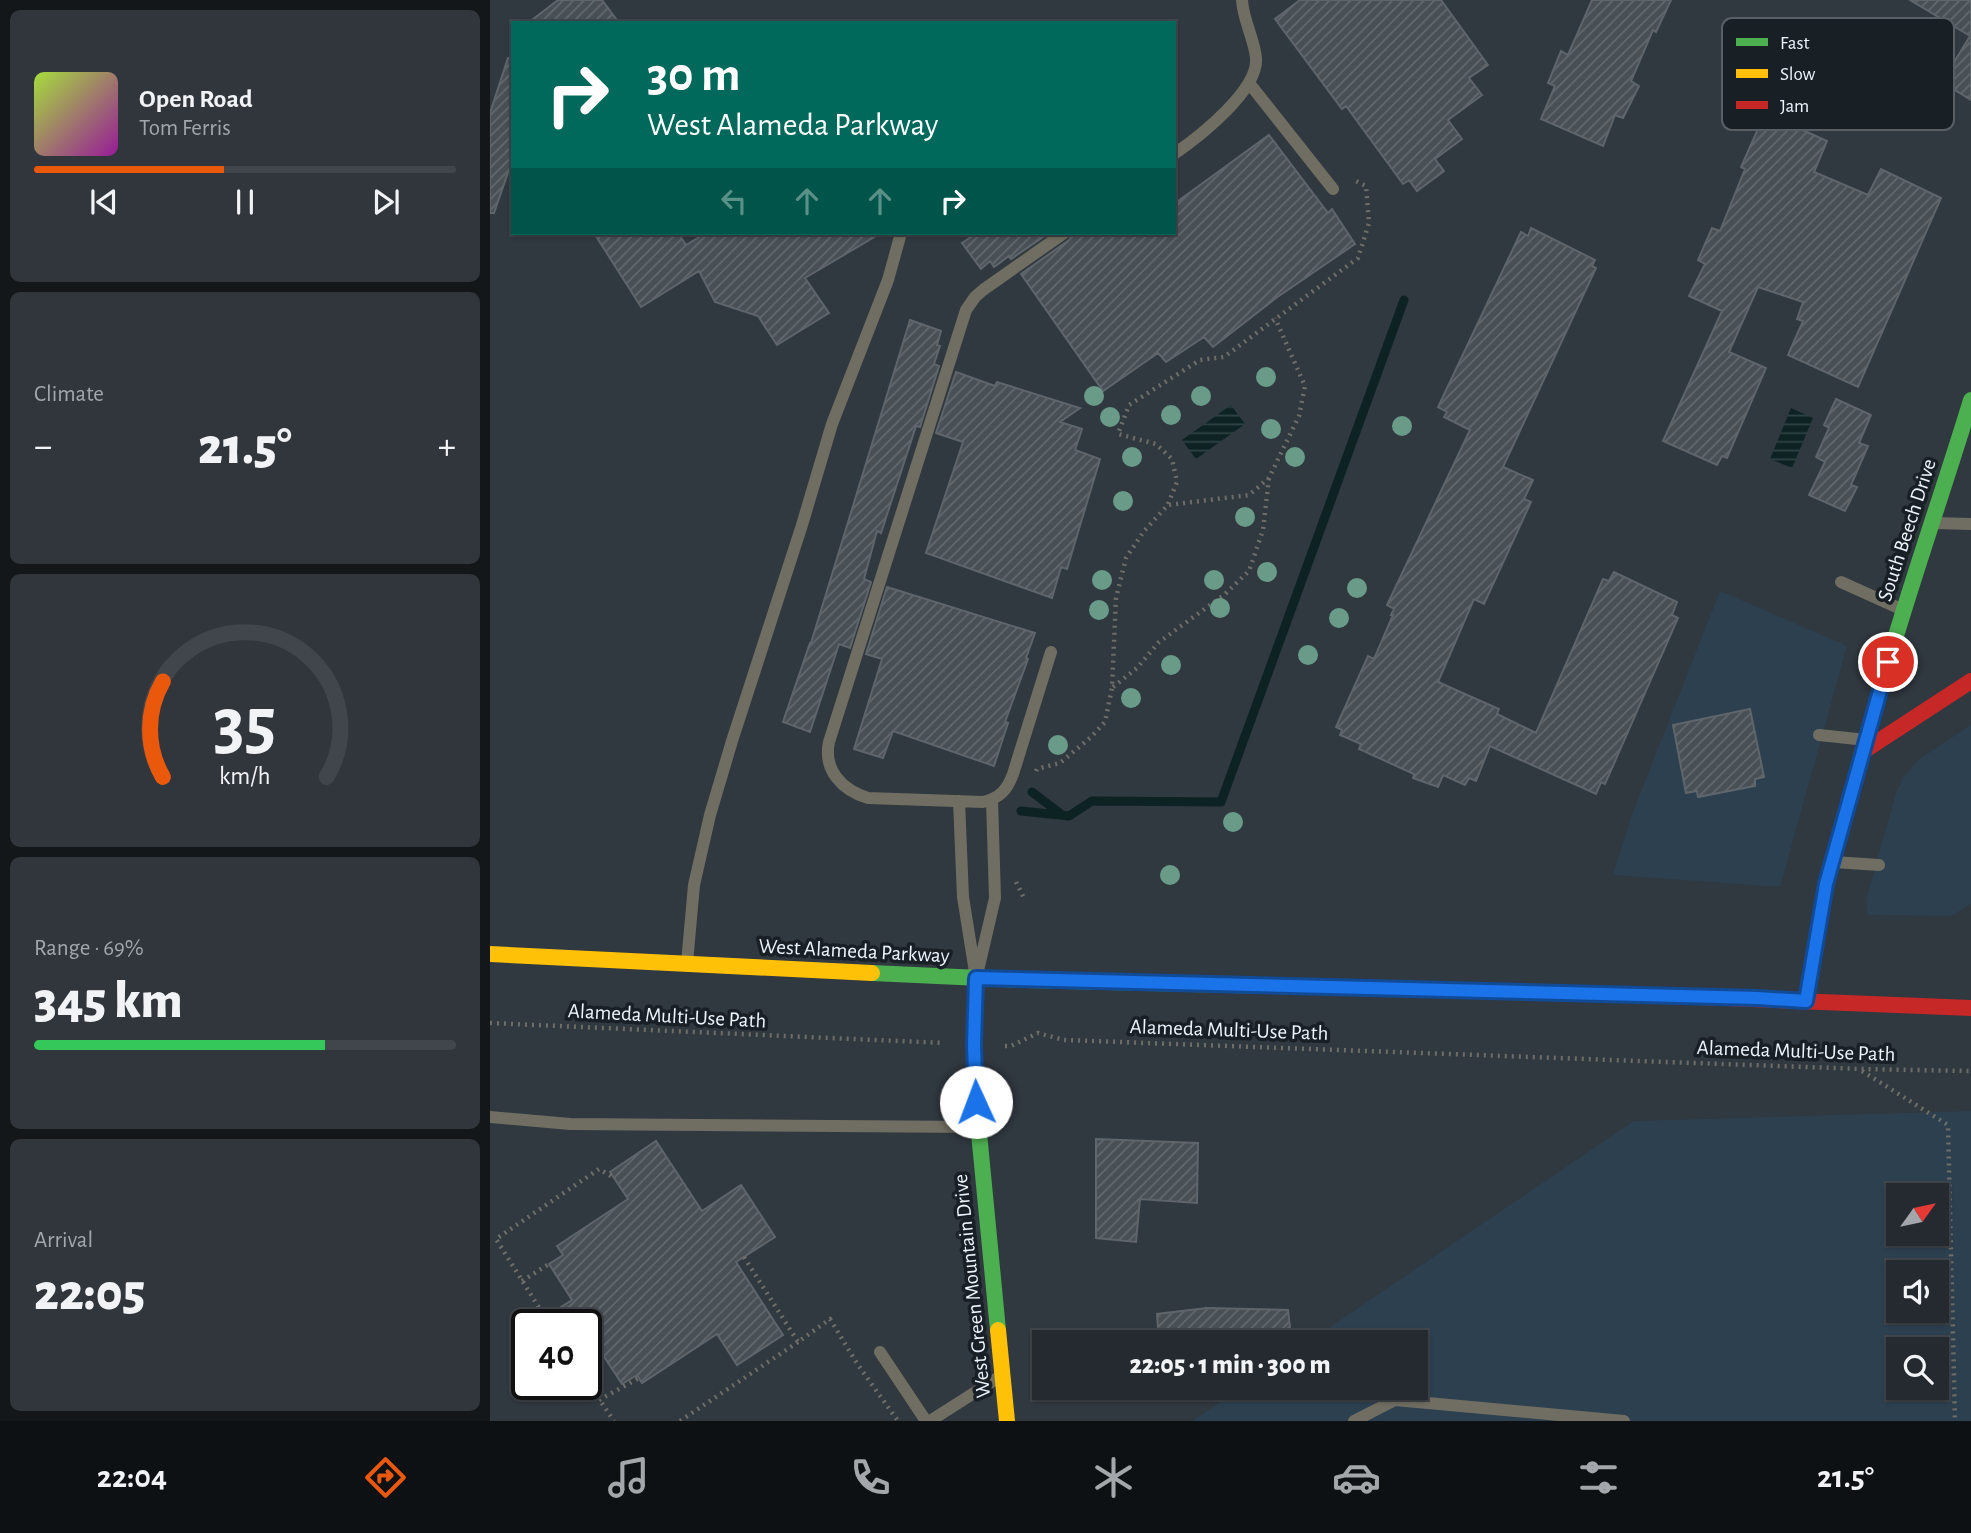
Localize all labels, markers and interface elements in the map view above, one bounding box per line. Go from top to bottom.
legend [1722,18,1954,130]
text: Fast [1780,34,1810,53]
icon: right [532,49,623,140]
text: 30 m [647,51,741,100]
text: Slow [1780,65,1816,84]
text: Open Road [139,86,253,112]
text: Jam [1780,97,1809,116]
text: West Alameda Parkway [647,109,938,141]
text: Tom Ferris [139,117,231,140]
icon: left [715,182,753,220]
icon: ahead [788,182,826,220]
icon: ahead [861,182,899,220]
icon: right [934,182,972,220]
icon: previous [85,183,123,221]
icon: pause [226,183,264,221]
icon: next [367,183,405,221]
text: Climate [34,383,104,406]
text: 21.5° [198,421,292,473]
text: − [34,428,52,466]
text: + [438,428,456,466]
street label: South Beech Drive [1874,456,1940,604]
pin [1858,632,1918,692]
icon: arrive [1869,643,1907,681]
text: 35 [214,689,276,762]
text: km/h [219,763,271,788]
street label: West Alameda Parkway [758,936,950,966]
text: Range · 69% [34,937,144,960]
text: 345 km [34,975,183,1027]
street label: Alameda Multi-Use Path [567,1000,767,1032]
street label: Alameda Multi-Use Path [1129,1016,1329,1044]
street label: Alameda Multi-Use Path [1696,1037,1896,1065]
position arrow [939,1065,1013,1139]
street label: West Green Mountain Drive [950,1173,994,1399]
north arrow [1886,1183,1950,1246]
map controls [1886,1183,1949,1400]
text: Arrival [34,1229,93,1252]
button: sound [1886,1260,1949,1323]
text: 22:05 [34,1267,145,1319]
speed limit sign: 40 [511,1309,602,1400]
button: search [1886,1337,1949,1400]
text: 22:05 · 1 min · 300 m [1129,1352,1331,1378]
icon: directions [361,1453,410,1502]
icon: music [604,1453,653,1502]
icon: phone [846,1453,895,1502]
icon: climate [1089,1453,1138,1502]
icon: car [1332,1453,1381,1502]
icon: filters [1574,1453,1623,1502]
text: 22:04 [97,1461,167,1493]
text: 21.5° [1817,1461,1874,1493]

